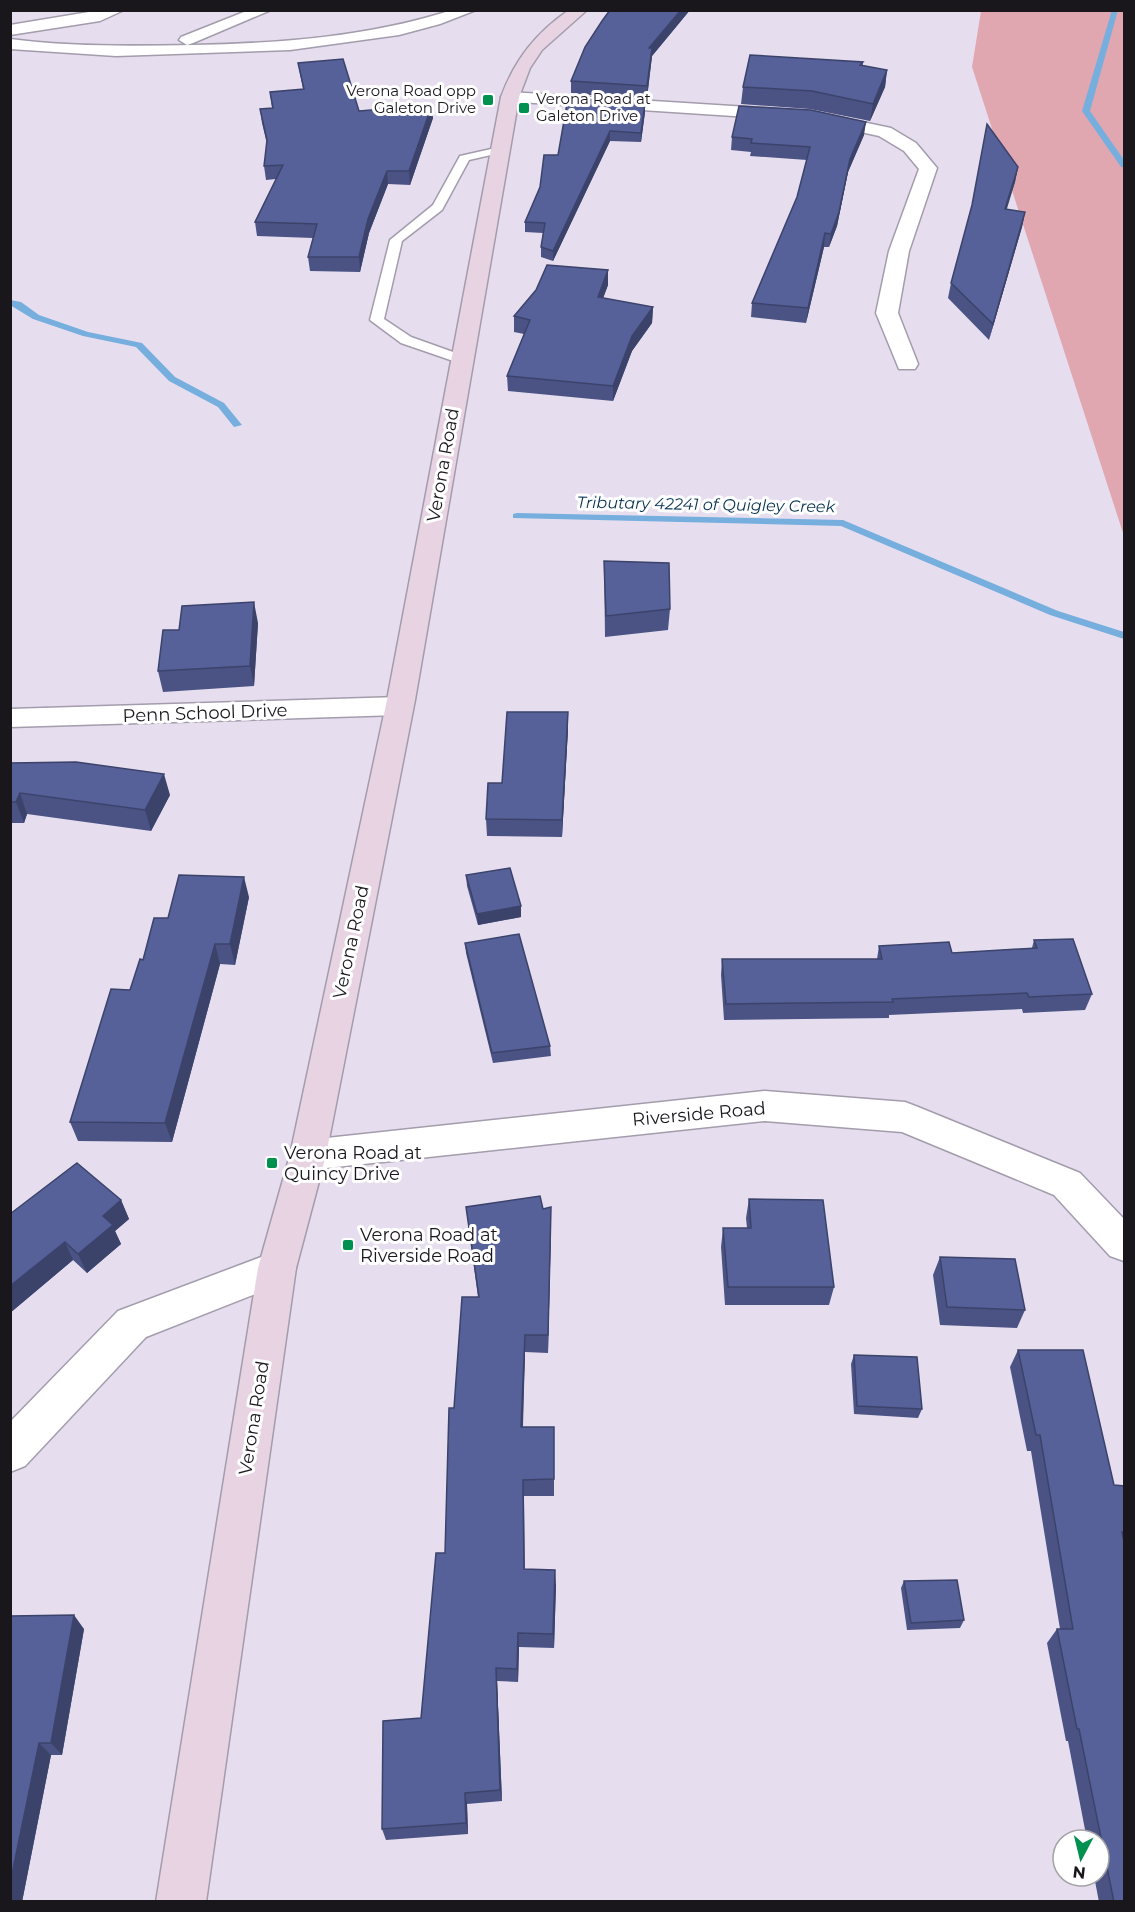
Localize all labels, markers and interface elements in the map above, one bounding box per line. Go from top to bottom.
place label: Verona Road opp Galeton Drive [346,81,476,117]
place label: Verona Road at Galeton Drive [536,89,651,125]
marker: Verona Road opp Galeton Drive [481,93,495,107]
marker: Verona Road at Galeton Drive [517,101,531,115]
street label: Verona Road [422,406,464,524]
water label: Tributary 42241 of Quigley Creek [577,493,837,516]
street label: Penn School Drive [122,699,288,727]
street label: Verona Road [328,883,374,1001]
street label: Riverside Road [631,1097,767,1131]
place label: Verona Road at Quincy Drive [284,1142,422,1185]
marker: Verona Road at Quincy Drive [265,1156,279,1170]
place label: Verona Road at Riverside Road [360,1224,498,1267]
marker: Verona Road at Riverside Road [341,1238,355,1252]
street label: Verona Road [234,1359,274,1477]
north arrow [1051,1828,1111,1888]
text: N [1072,1862,1087,1883]

